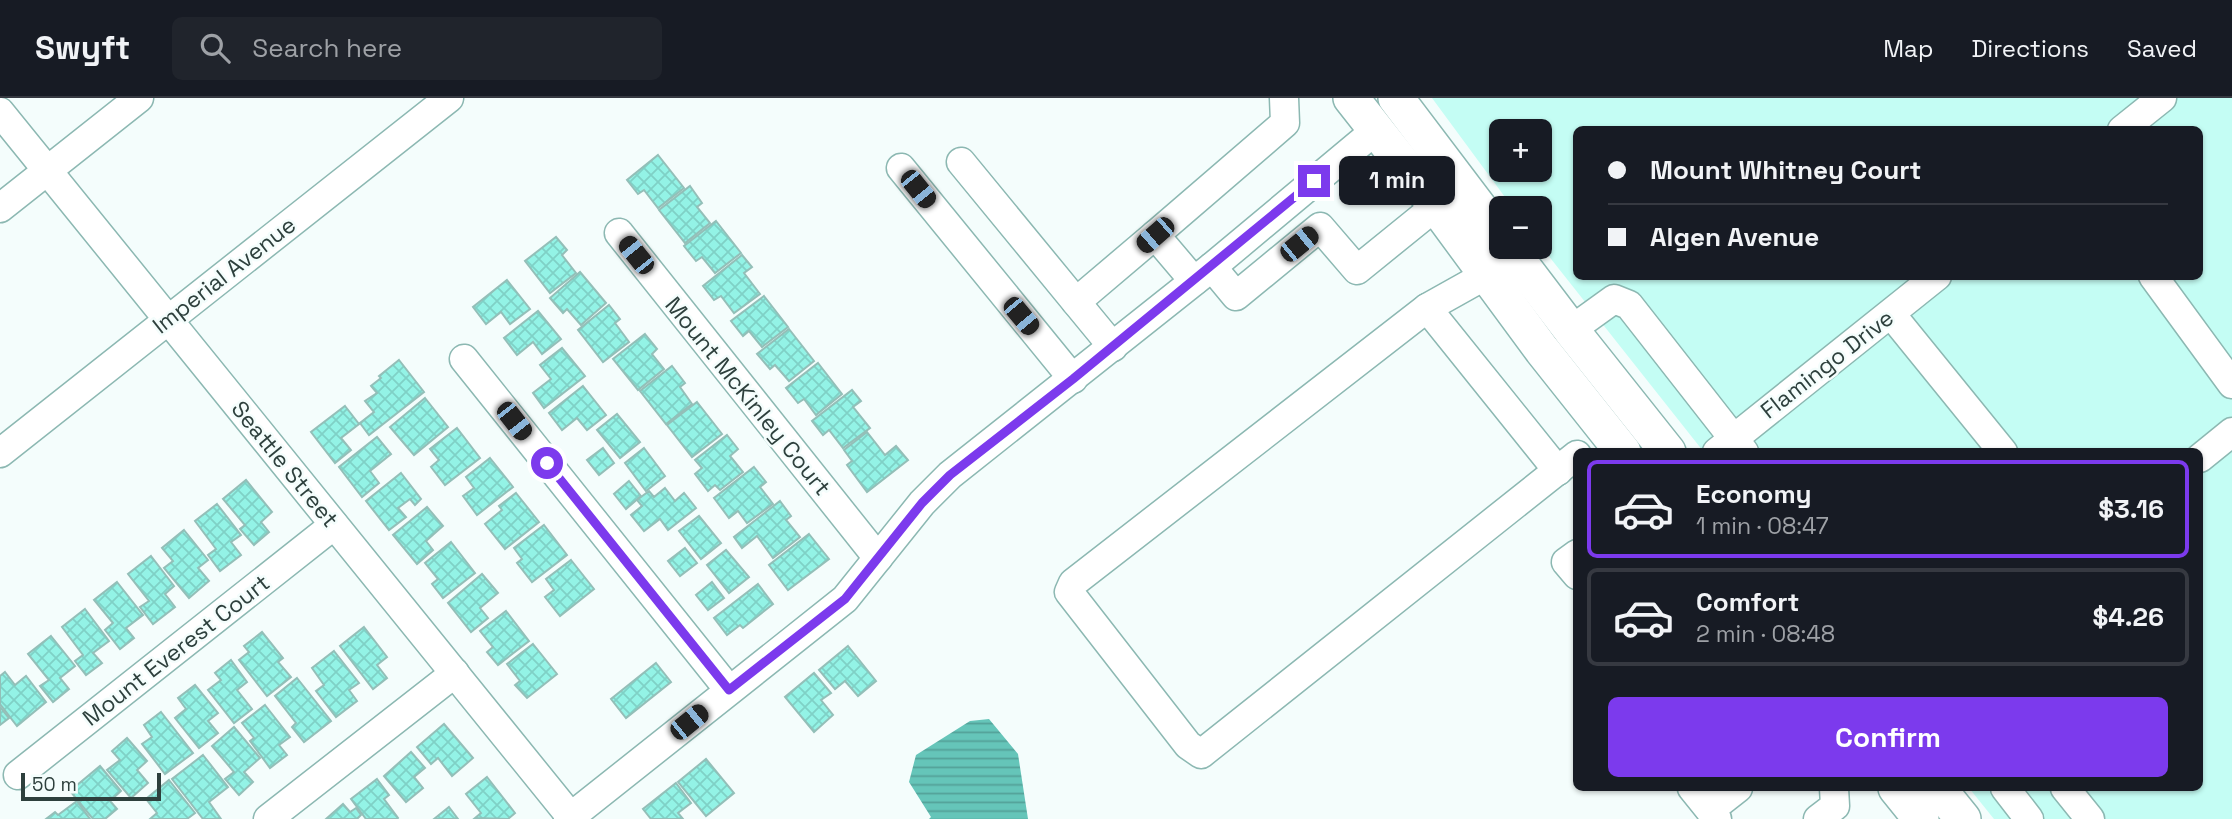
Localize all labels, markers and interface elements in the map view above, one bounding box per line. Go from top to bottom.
search box [172,17,662,80]
text: Swyft [35,27,130,69]
icon: search [196,29,234,67]
text: Search here [252,31,402,65]
text: Map [1883,33,1933,64]
text: Directions [1971,33,2089,64]
text: Saved [2127,33,2197,64]
map controls [1489,119,1552,259]
button: + [1489,119,1552,182]
text: Mount Whitney Court [1650,153,1921,187]
callout: 1 min [1338,156,1454,206]
route end [1298,165,1330,197]
text: 1 min [1369,165,1425,195]
car [897,166,940,212]
button: − [1489,196,1552,259]
street label: Imperial Avenue [146,210,302,340]
car [1133,213,1178,257]
text: Algen Avenue [1650,220,1819,254]
car [1277,223,1322,265]
car [615,232,658,278]
street label: Mount McKinley Court [658,290,838,502]
car [1000,293,1043,339]
street label: Flamingo Drive [1754,303,1900,425]
street label: Seattle Street [225,395,345,533]
car [493,398,536,444]
route start [531,447,563,479]
text: Economy [1696,477,1812,511]
icon: car [1612,478,1675,541]
text: $3.16 [2098,492,2164,526]
text: 1 min · 08:47 [1696,511,1829,541]
street label: Mount Everest Court [76,568,276,732]
text: Comfort [1696,585,1799,619]
icon: car [1612,586,1675,649]
text: $4.26 [2092,600,2164,634]
text: 2 min · 08:48 [1696,619,1835,649]
button: Confirm [1608,697,2168,777]
car [667,701,712,743]
scale bar [21,770,161,802]
text: 50 m [32,772,77,797]

